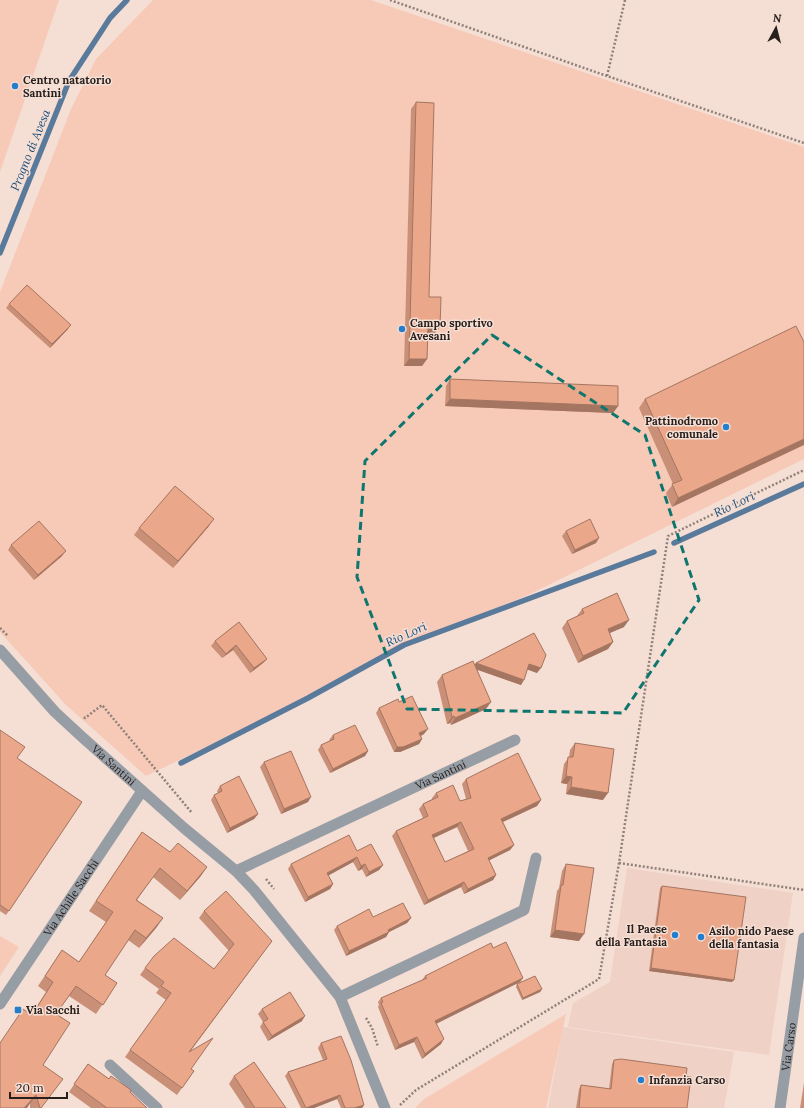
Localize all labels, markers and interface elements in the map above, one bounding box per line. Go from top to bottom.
north arrow [756,8,796,48]
text: N [772,11,783,26]
place label: Centro natatorio Santini [23,73,111,100]
marker: Centro natatorio Santini [10,81,20,91]
water label: Progno di Avesa [7,107,53,193]
place label: Campo sportivo Avesani [410,316,493,343]
marker: Campo sportivo Avesani [397,324,407,334]
place label: Pattinodromo comunale [645,414,718,441]
marker: Pattinodromo comunale [721,422,731,432]
water label: Rio Lori [711,488,757,520]
water label: Rio Lori [383,618,429,650]
street label: Via Santini [88,741,139,788]
street label: Via Santini [412,757,468,793]
street label: Via Achille Sacchi [40,856,102,939]
place label: Il Paese della Fantasia [595,922,667,949]
place label: Asilo nido Paese della fantasia [709,924,794,951]
marker: Il Paese della Fantasia [670,930,680,940]
marker: Asilo nido Paese della fantasia [696,932,706,942]
place label: Via Sacchi [26,1003,80,1017]
marker: Via Sacchi [13,1005,23,1015]
street label: Via Carso [778,1022,799,1073]
place label: Infanzia Carso [649,1073,725,1087]
scale bar [10,1074,67,1100]
marker: Infanzia Carso [636,1075,646,1085]
text: 20 m [16,1080,44,1095]

